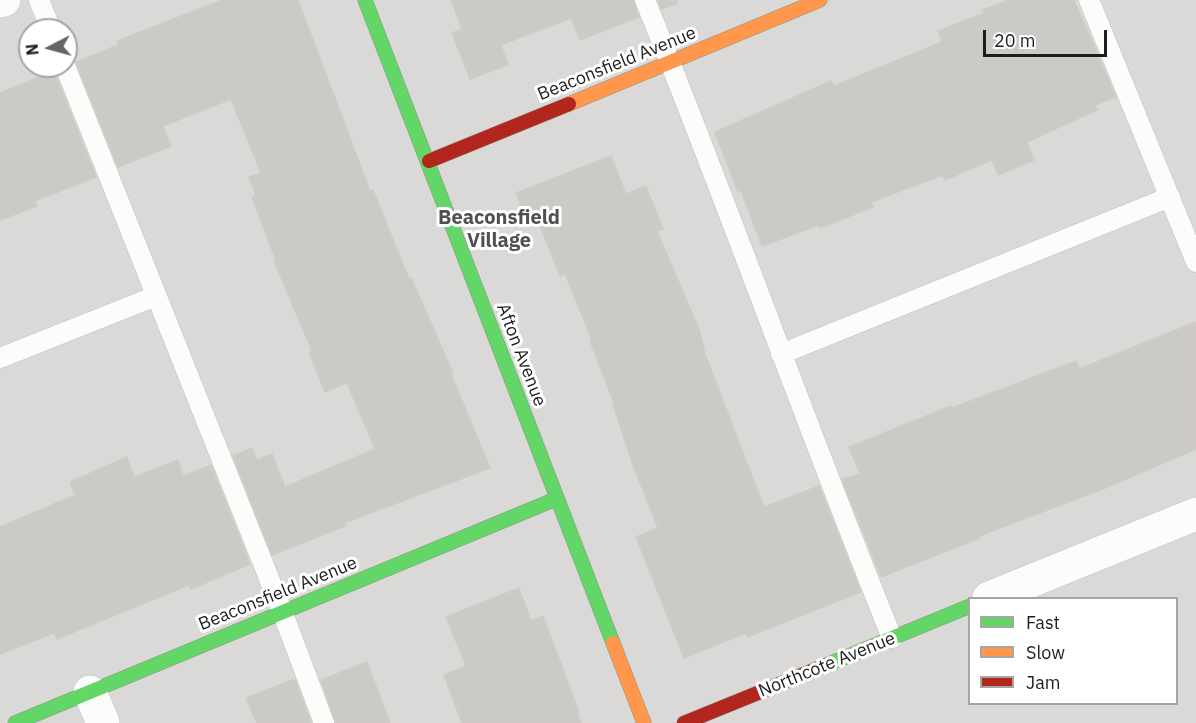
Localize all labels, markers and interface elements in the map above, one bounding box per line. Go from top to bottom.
north arrow [18,18,78,78]
scale bar [986,18,1110,56]
street label: Beaconsfield Avenue [535,22,699,106]
text: 20 m [994,29,1036,52]
text: N [22,43,43,56]
district label: Beaconsfield Village [438,206,560,253]
street label: Afton Avenue [492,301,550,409]
street label: Beaconsfield Avenue [196,552,360,636]
legend [968,597,1178,705]
text: Fast [1026,611,1060,634]
street label: Northcote Avenue [755,628,899,702]
text: Slow [1026,641,1065,664]
text: Jam [1026,671,1061,694]

